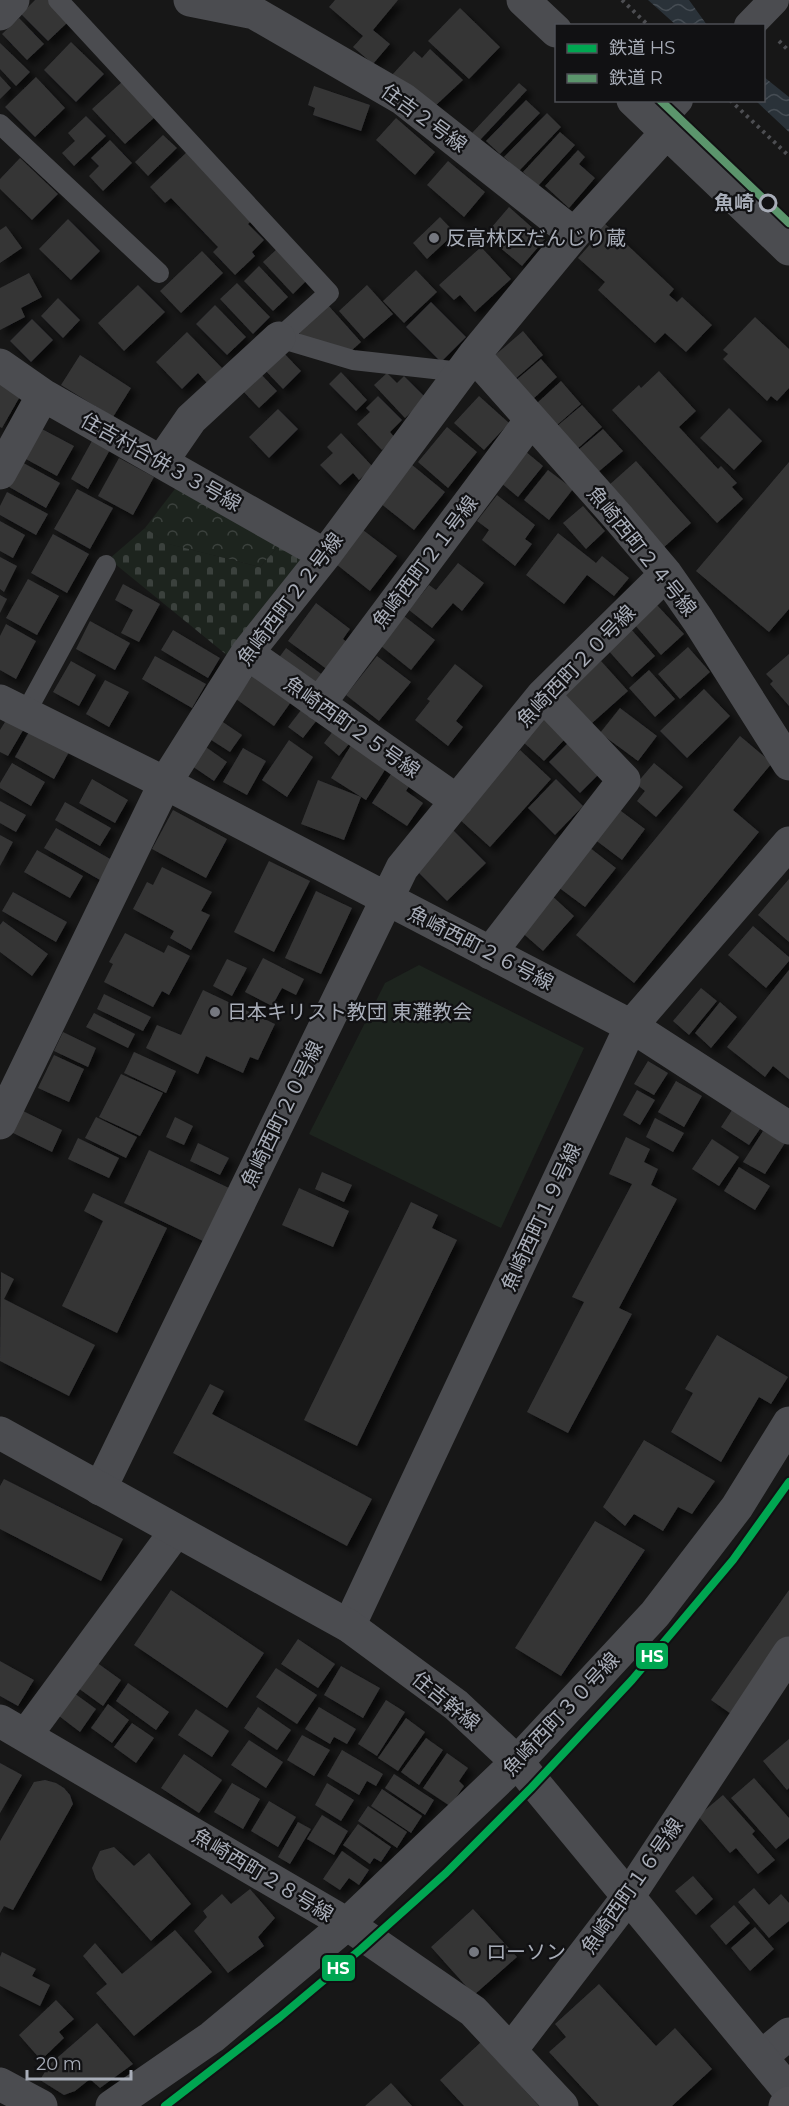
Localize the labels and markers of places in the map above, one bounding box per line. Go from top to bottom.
place label: 魚崎 [714,191,754,215]
marker: 魚崎 [759,194,777,212]
place label: 反高林区だんじり蔵 [446,226,626,250]
marker: 反高林区だんじり蔵 [427,231,441,245]
place label: 日本キリスト教団 東灘教会 [227,1000,472,1024]
marker: 日本キリスト教団 東灘教会 [208,1005,222,1019]
place label: ローソン [486,1940,566,1964]
marker: ローソン [467,1945,481,1959]

